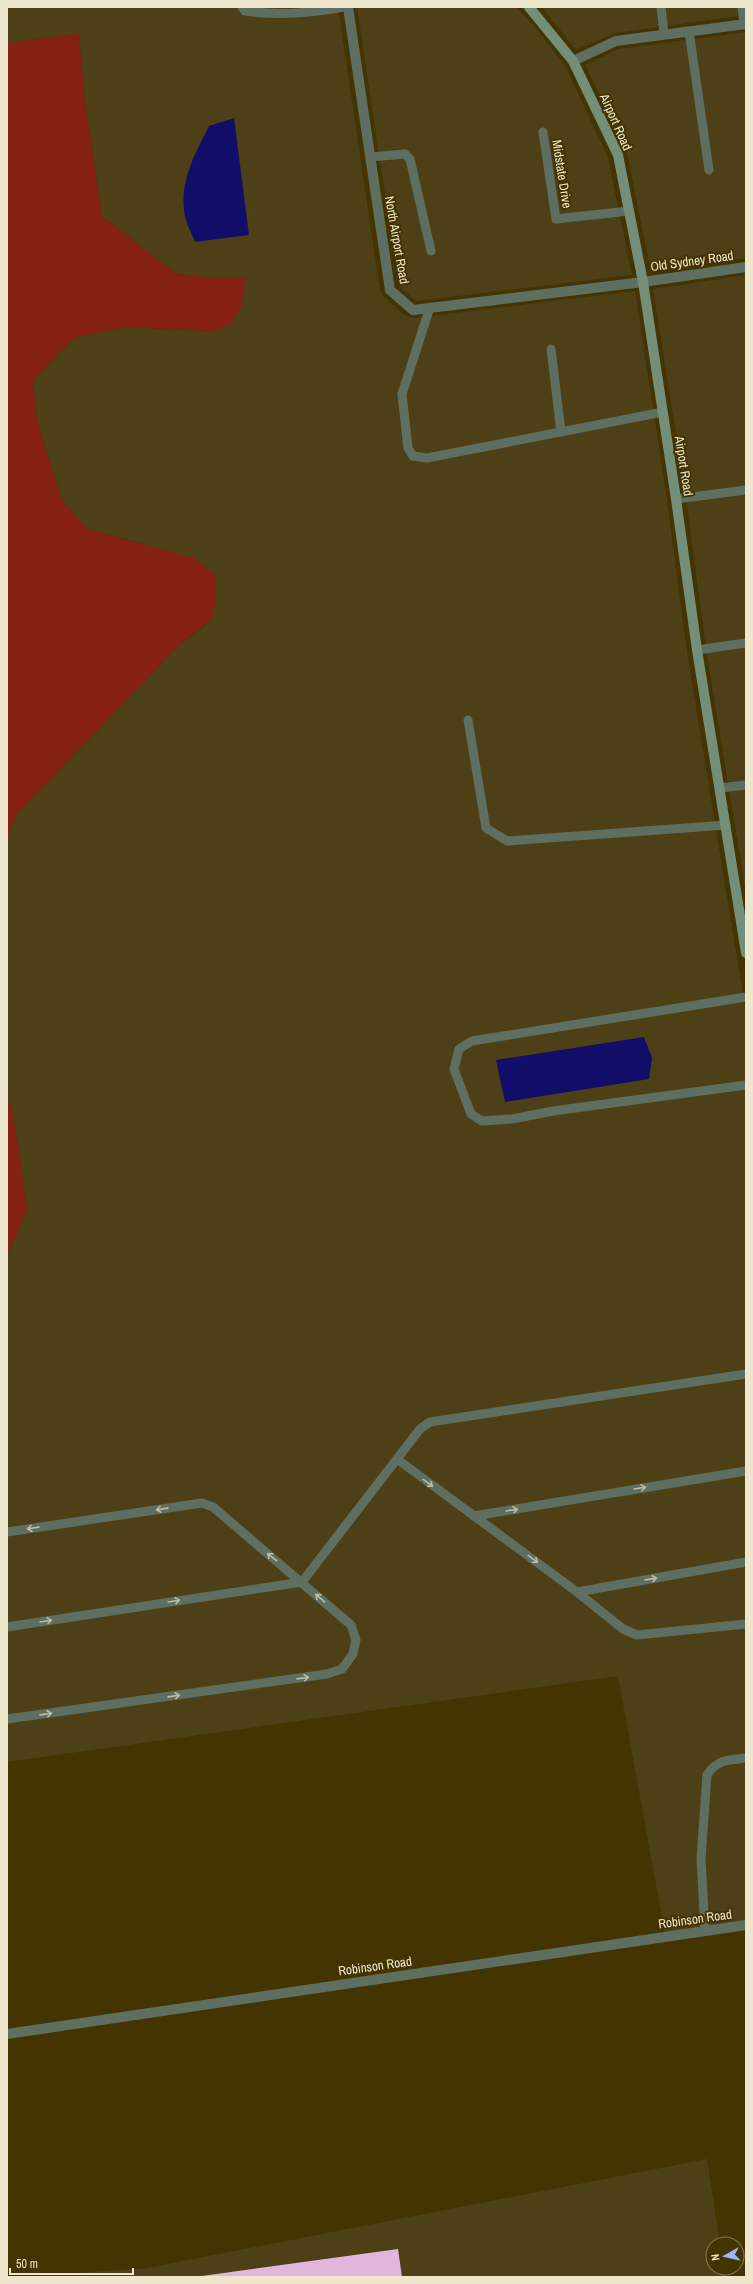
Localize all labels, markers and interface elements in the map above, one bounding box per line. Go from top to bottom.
street label: Airport Road [596,90,636,153]
street label: Midstate Drive [548,138,576,210]
street label: North Airport Road [381,195,413,285]
street label: Old Sydney Road [649,247,735,275]
street label: Airport Road [671,434,697,497]
one-way arrow [422,1478,433,1487]
one-way arrow [633,1484,646,1492]
one-way arrow [156,1505,169,1513]
one-way arrow [505,1505,518,1513]
one-way arrow [27,1524,40,1532]
one-way arrow [267,1552,278,1561]
one-way arrow [527,1555,538,1564]
one-way arrow [644,1575,657,1583]
one-way arrow [315,1593,325,1602]
one-way arrow [167,1597,180,1605]
one-way arrow [39,1617,52,1625]
one-way arrow [296,1674,309,1682]
one-way arrow [167,1692,180,1700]
one-way arrow [39,1710,52,1718]
street label: Robinson Road [657,1905,733,1933]
street label: Robinson Road [337,1952,413,1980]
north arrow [705,2236,745,2276]
scale bar [10,2250,133,2276]
text: N [708,2253,722,2262]
text: 50 m [16,2256,38,2272]

